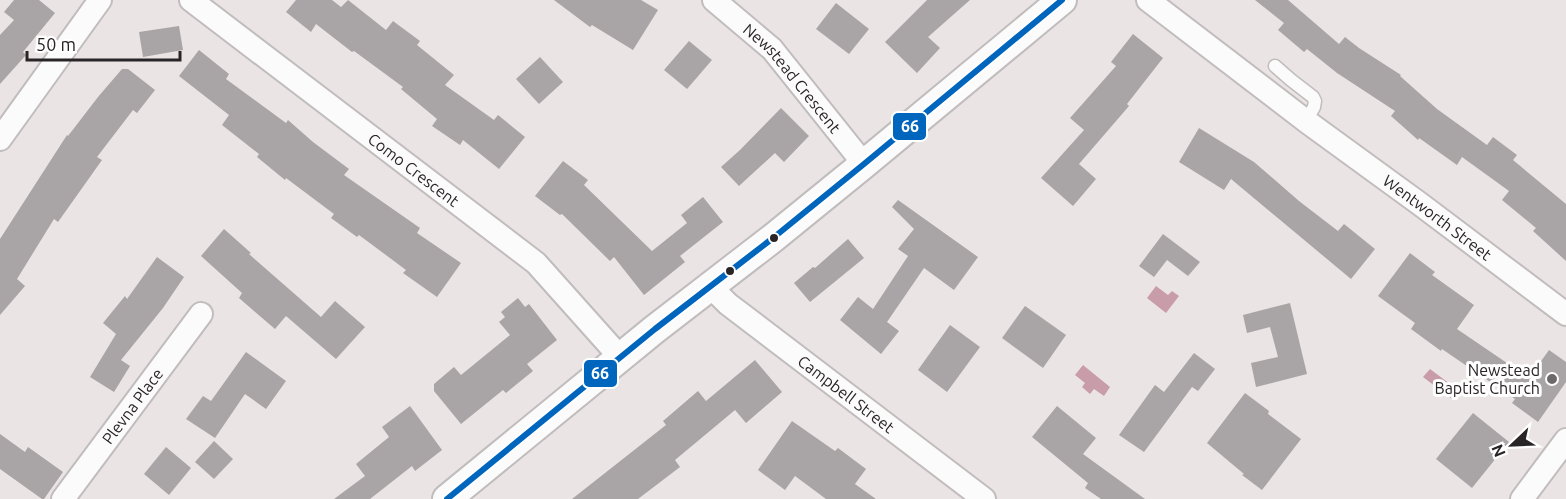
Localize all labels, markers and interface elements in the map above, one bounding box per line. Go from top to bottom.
street label: Newstead Crescent [740,20,845,137]
scale bar [27,24,180,62]
text: 50 m [36,34,76,54]
line badge: 66 [892,112,927,141]
text: 66 [901,117,919,135]
street label: Como Crescent [365,129,463,210]
street label: Wentworth Street [1380,171,1496,264]
unlabelled marker [768,232,780,244]
unlabelled marker [724,265,736,277]
street label: Campbell Street [794,352,898,437]
line badge: 66 [583,359,618,388]
place label: Newstead Baptist Church [1434,361,1540,397]
text: 66 [591,364,609,382]
street label: Plevna Place [98,365,166,447]
marker: Newstead Baptist Church [1545,372,1559,386]
north arrow [1482,415,1542,475]
text: N [1488,442,1509,460]

